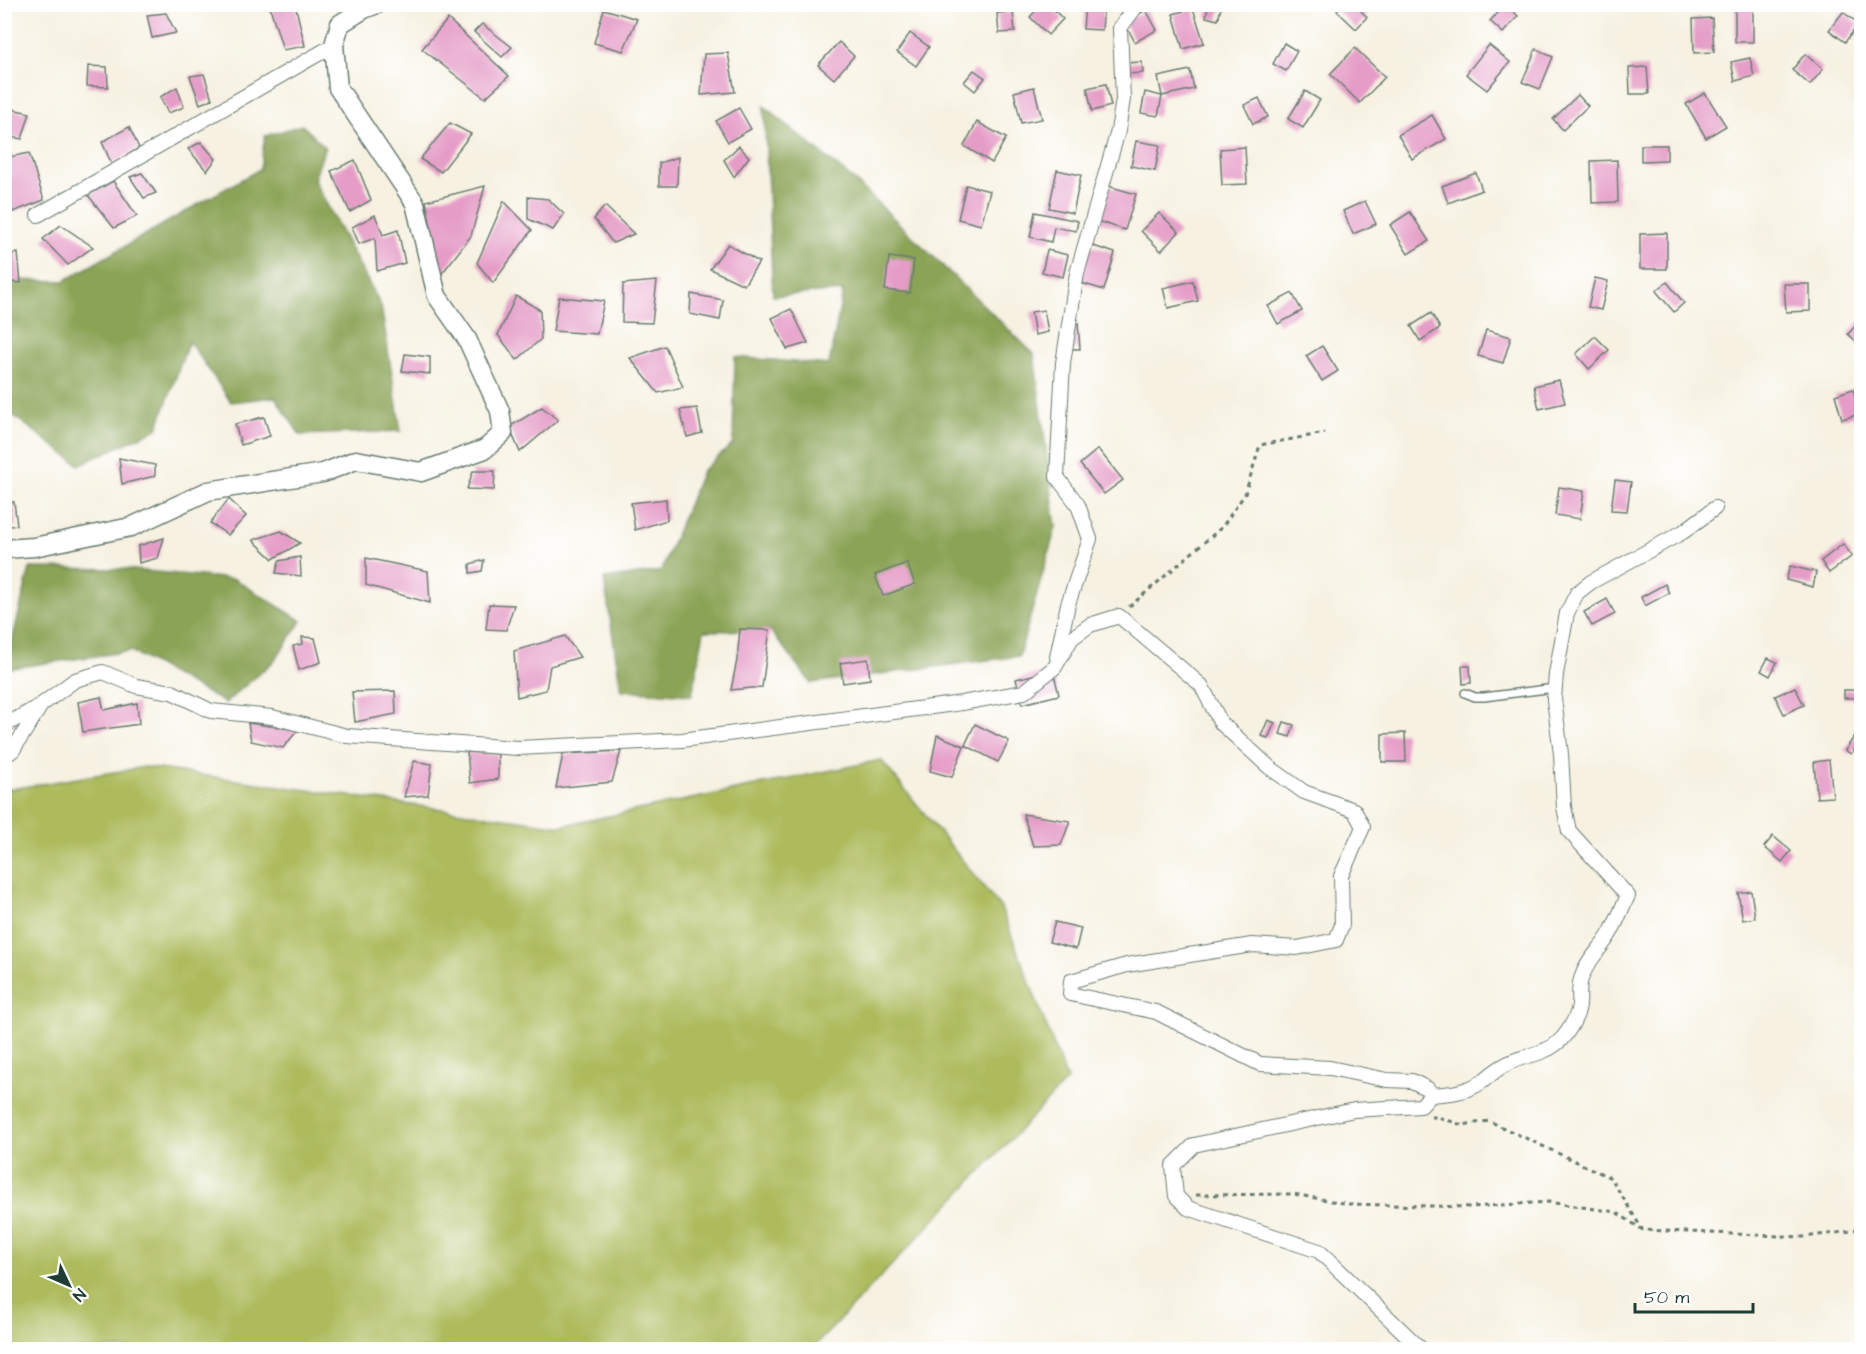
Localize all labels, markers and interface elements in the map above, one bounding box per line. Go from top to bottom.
north arrow [39,1255,99,1315]
scale bar [1635,1276,1754,1314]
text: N [68,1283,90,1306]
text: 50 m [1644,1285,1689,1310]

